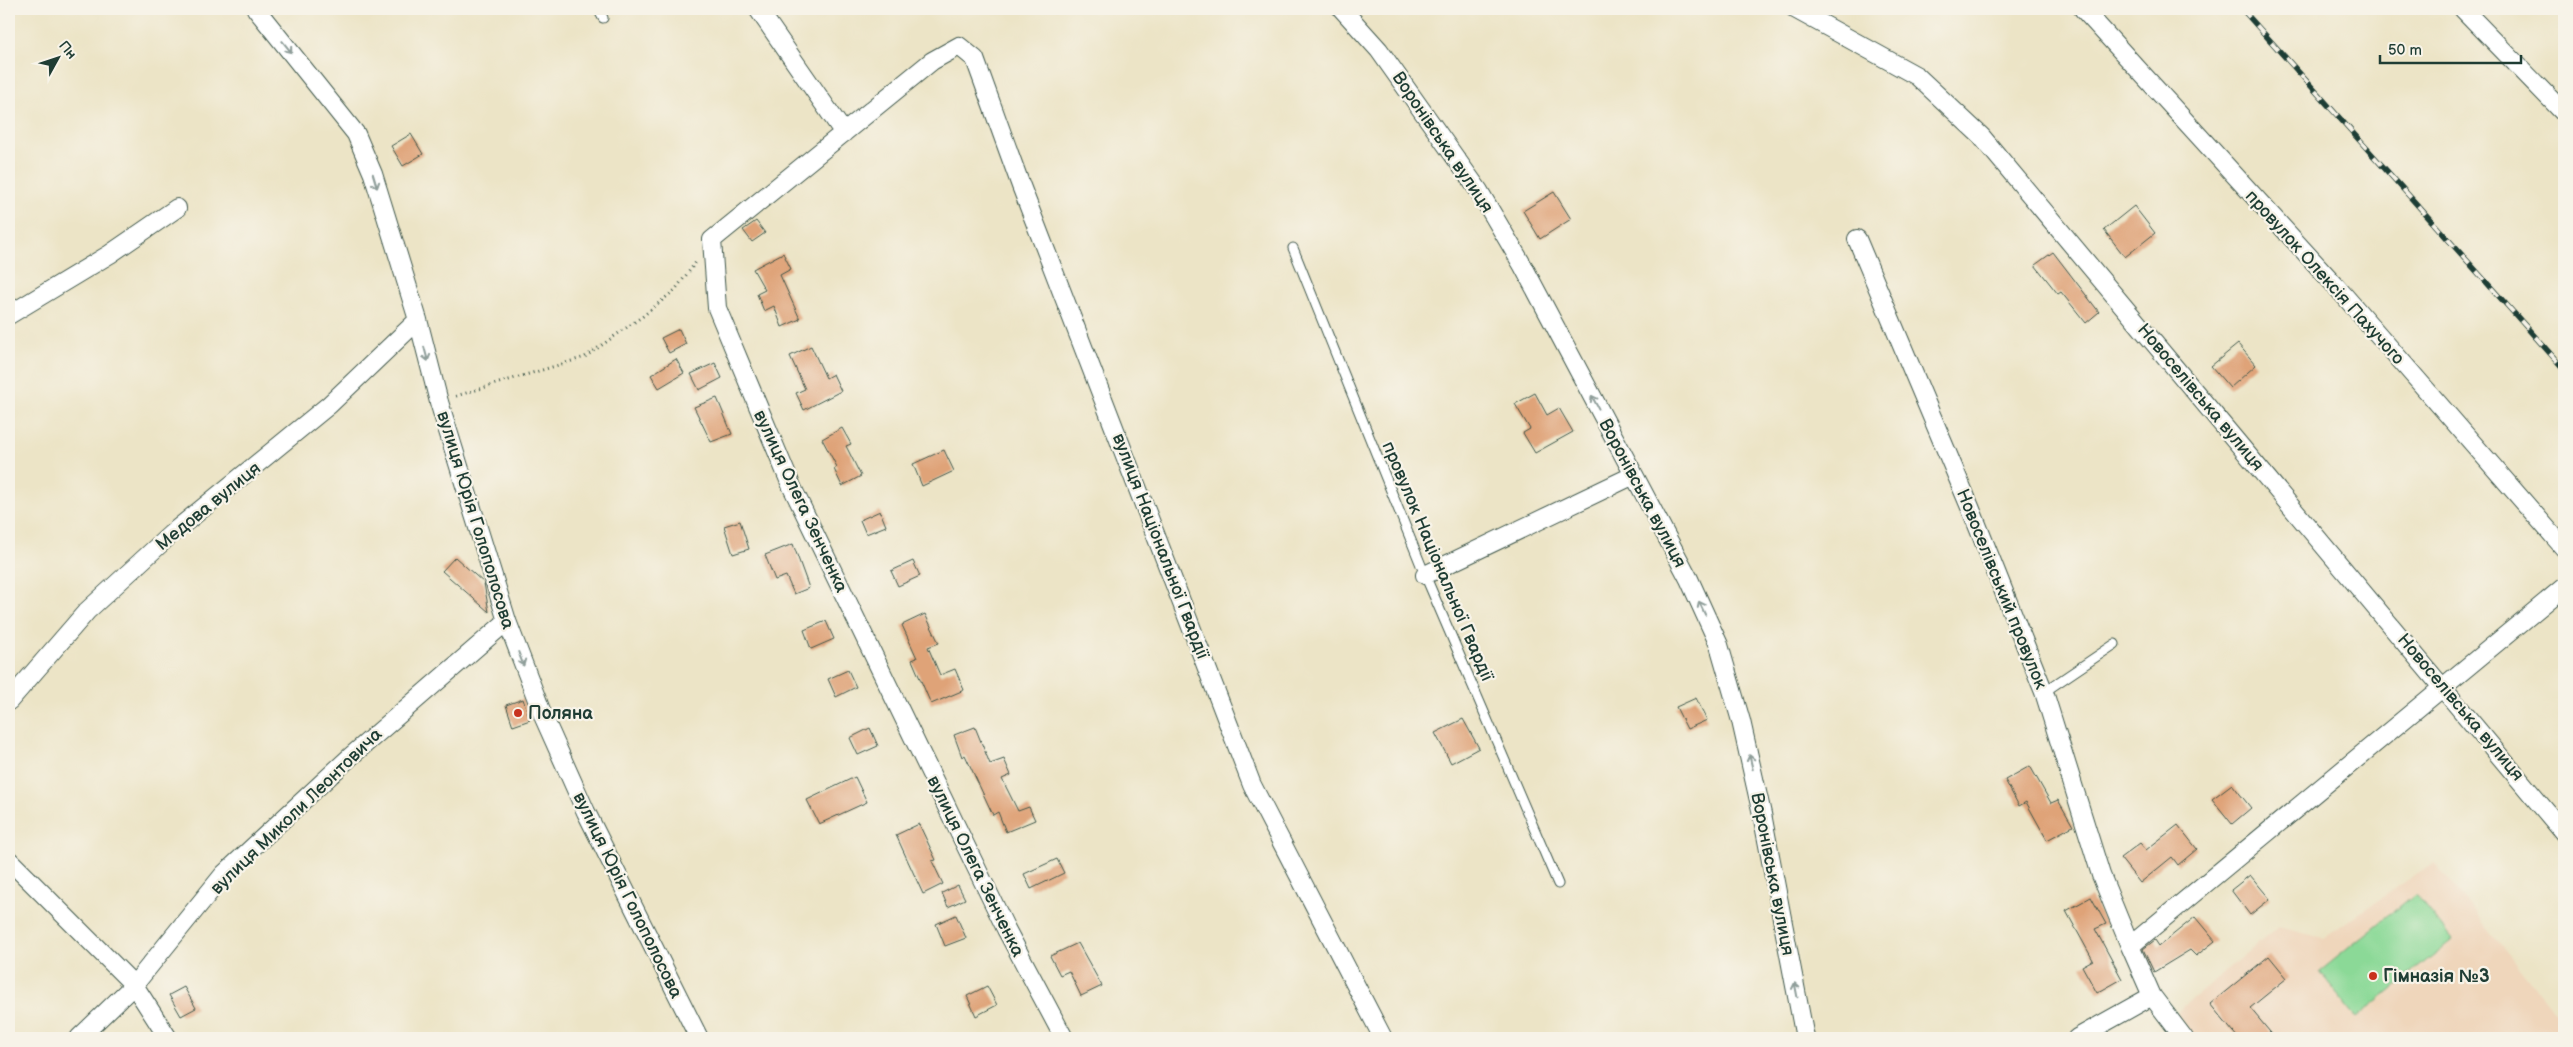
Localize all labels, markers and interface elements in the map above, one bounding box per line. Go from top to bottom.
north arrow [32,32,82,82]
scale bar [2380,32,2522,64]
text: Пн [55,37,80,63]
one-way arrow [281,40,292,53]
text: 50 m [2388,41,2422,60]
street label: Воронівська вулиця [1388,68,1498,217]
one-way arrow [371,173,380,189]
street label: провулок Олексія Пахучого [2241,186,2409,369]
street label: Новоселівська вулиця [2133,319,2268,475]
one-way arrow [422,345,432,361]
one-way arrow [1590,394,1600,409]
street label: вулиця Олега Зенченка [749,407,852,596]
street label: вулиця Юрія Голополосова [432,409,519,632]
street label: Воронівська вулиця [1594,415,1691,571]
street label: вулиця Національної Гвардії [1108,430,1214,663]
street label: провулок Національної Гвардії [1377,438,1498,685]
street label: Медова вулиця [152,458,265,555]
street label: Новоселівський провулок [1952,486,2051,693]
one-way arrow [1696,601,1706,616]
street label: Новоселівська вулиця [2393,629,2528,785]
one-way arrow [517,651,527,666]
place label: Поляна [528,703,593,724]
marker: Поляна [512,707,524,719]
street label: вулиця Миколи Леонтовича [206,724,387,899]
one-way arrow [1746,755,1755,771]
street label: вулиця Олега Зенченка [923,772,1029,961]
street label: вулиця Юрія Голополосова [568,789,687,1002]
street label: Воронівська вулиця [1746,791,1799,957]
place label: Гімназія №3 [2383,966,2489,987]
marker: Гімназія №3 [2367,970,2379,982]
one-way arrow [1791,983,1800,999]

